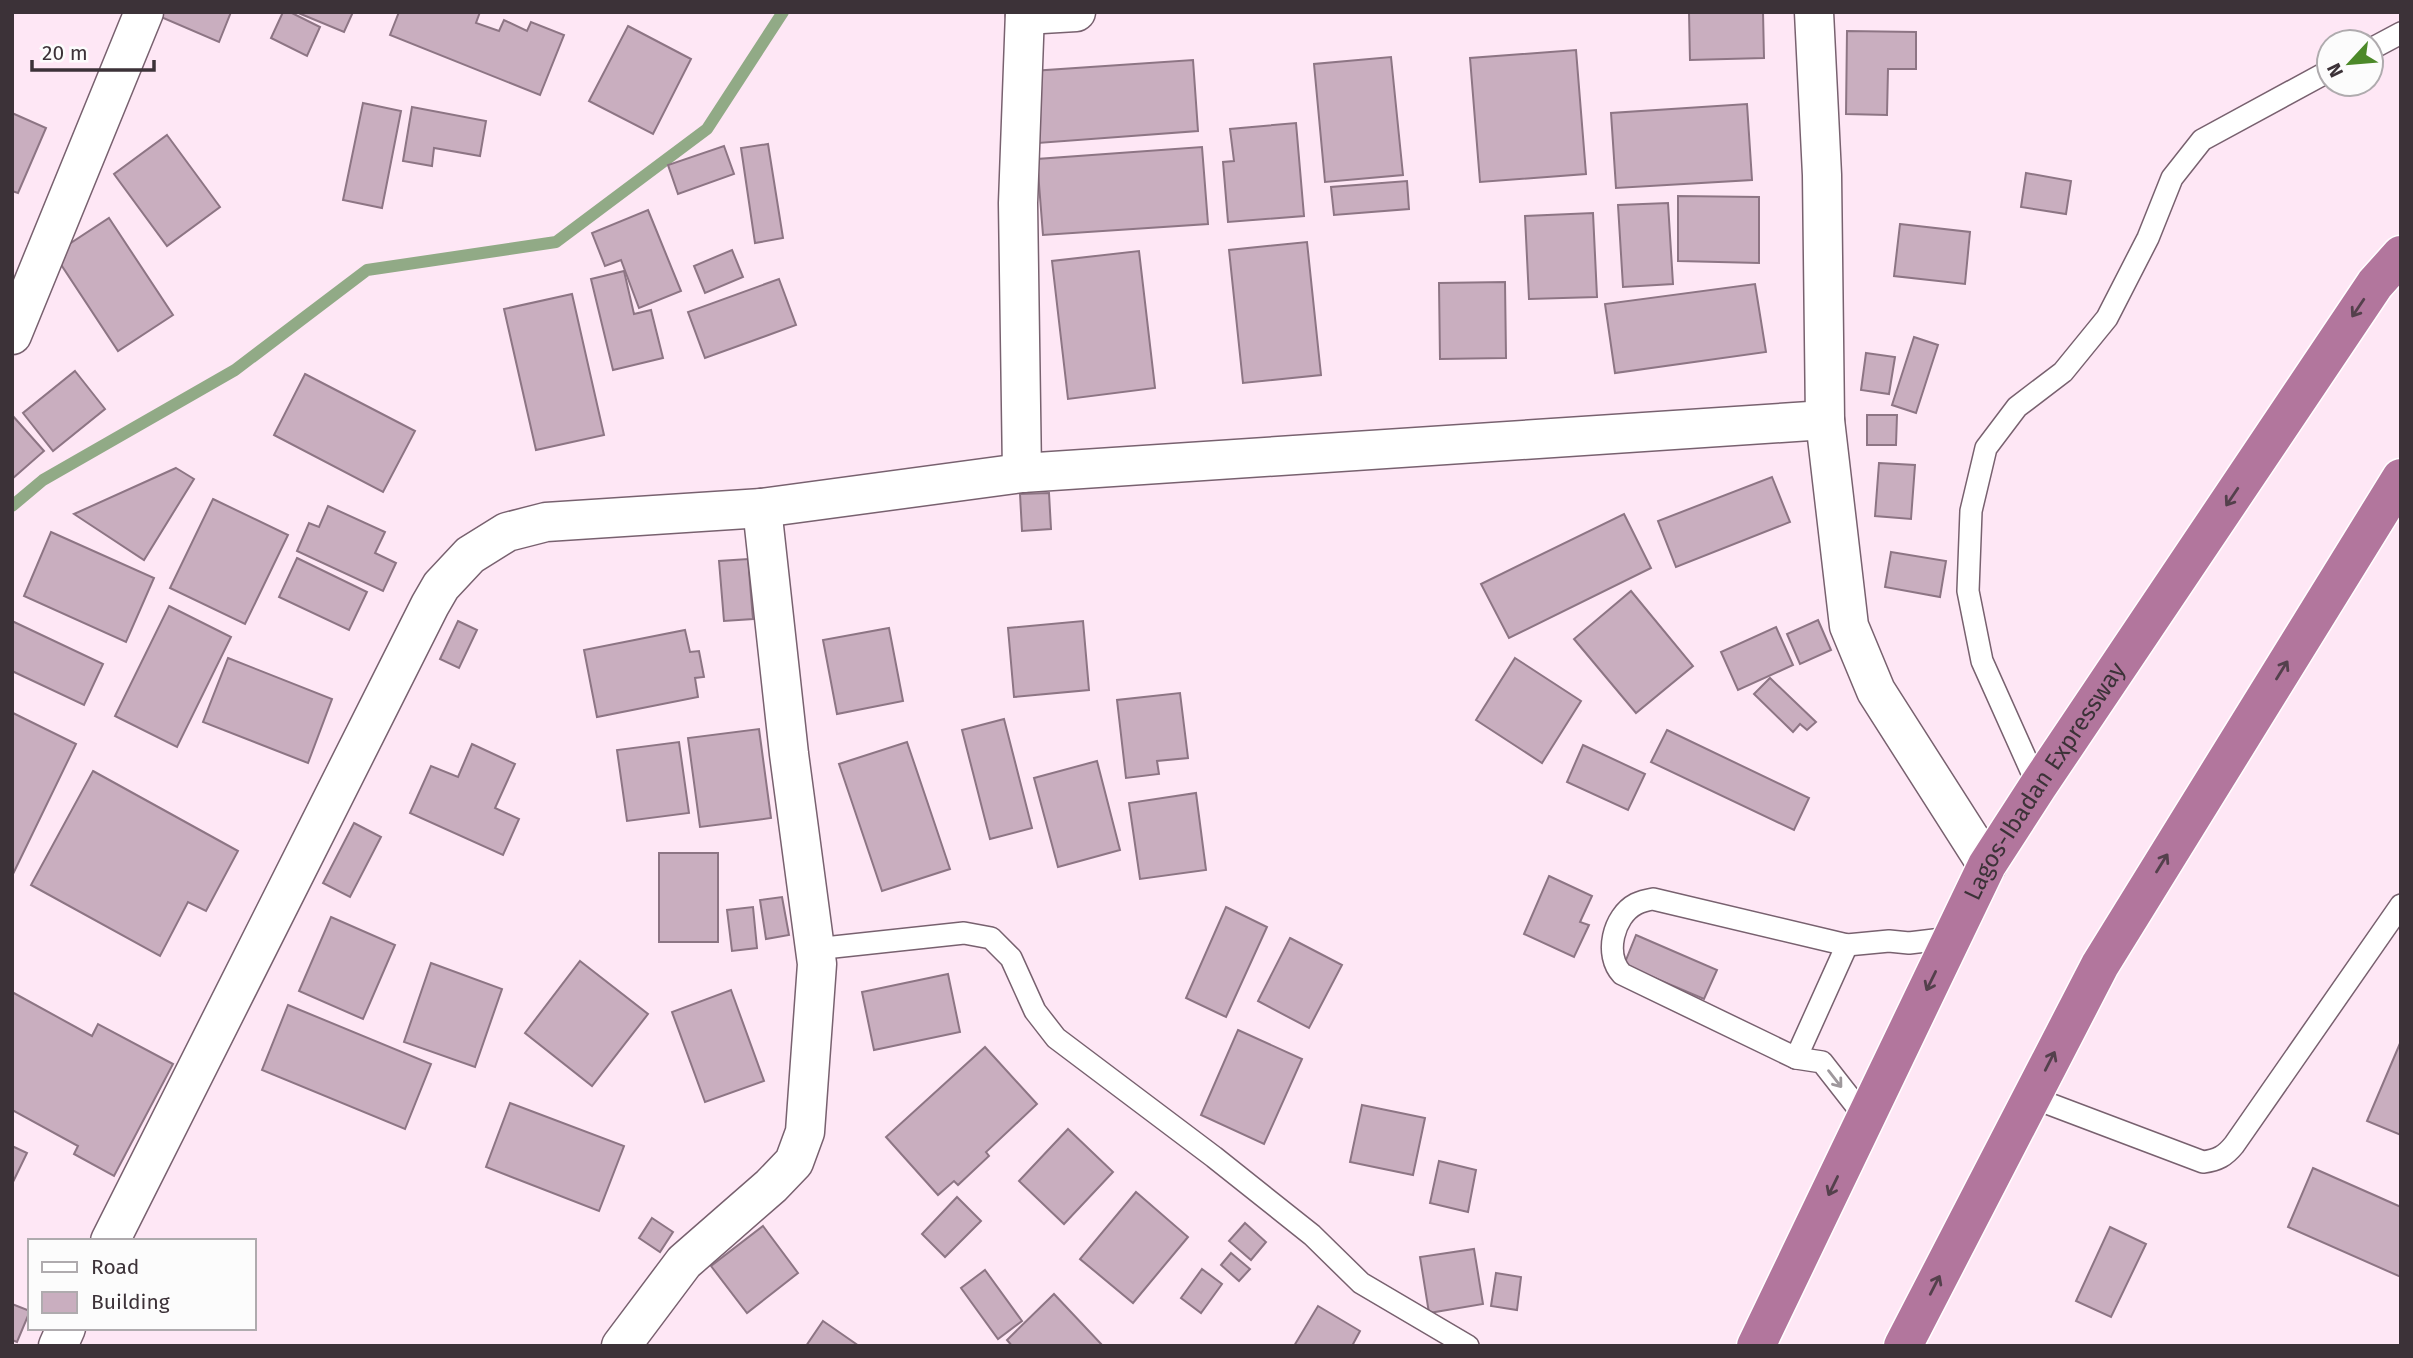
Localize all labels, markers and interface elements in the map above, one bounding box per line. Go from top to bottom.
scale bar [32,28,154,72]
north arrow [2315,28,2385,98]
text: 20 m [42,40,88,66]
text: N [2322,60,2348,81]
one-way arrow [2351,298,2366,317]
one-way arrow [2224,487,2239,506]
street label: Lagos-Ibadan Expressway [1958,657,2131,905]
one-way arrow [2275,661,2290,680]
one-way arrow [2156,854,2170,874]
one-way arrow [1924,970,1937,991]
one-way arrow [2044,1051,2057,1072]
one-way arrow [1828,1070,1843,1088]
one-way arrow [1825,1175,1839,1196]
legend [28,1239,256,1330]
text: Road [91,1254,139,1280]
one-way arrow [1928,1275,1942,1296]
text: Building [91,1289,170,1315]

